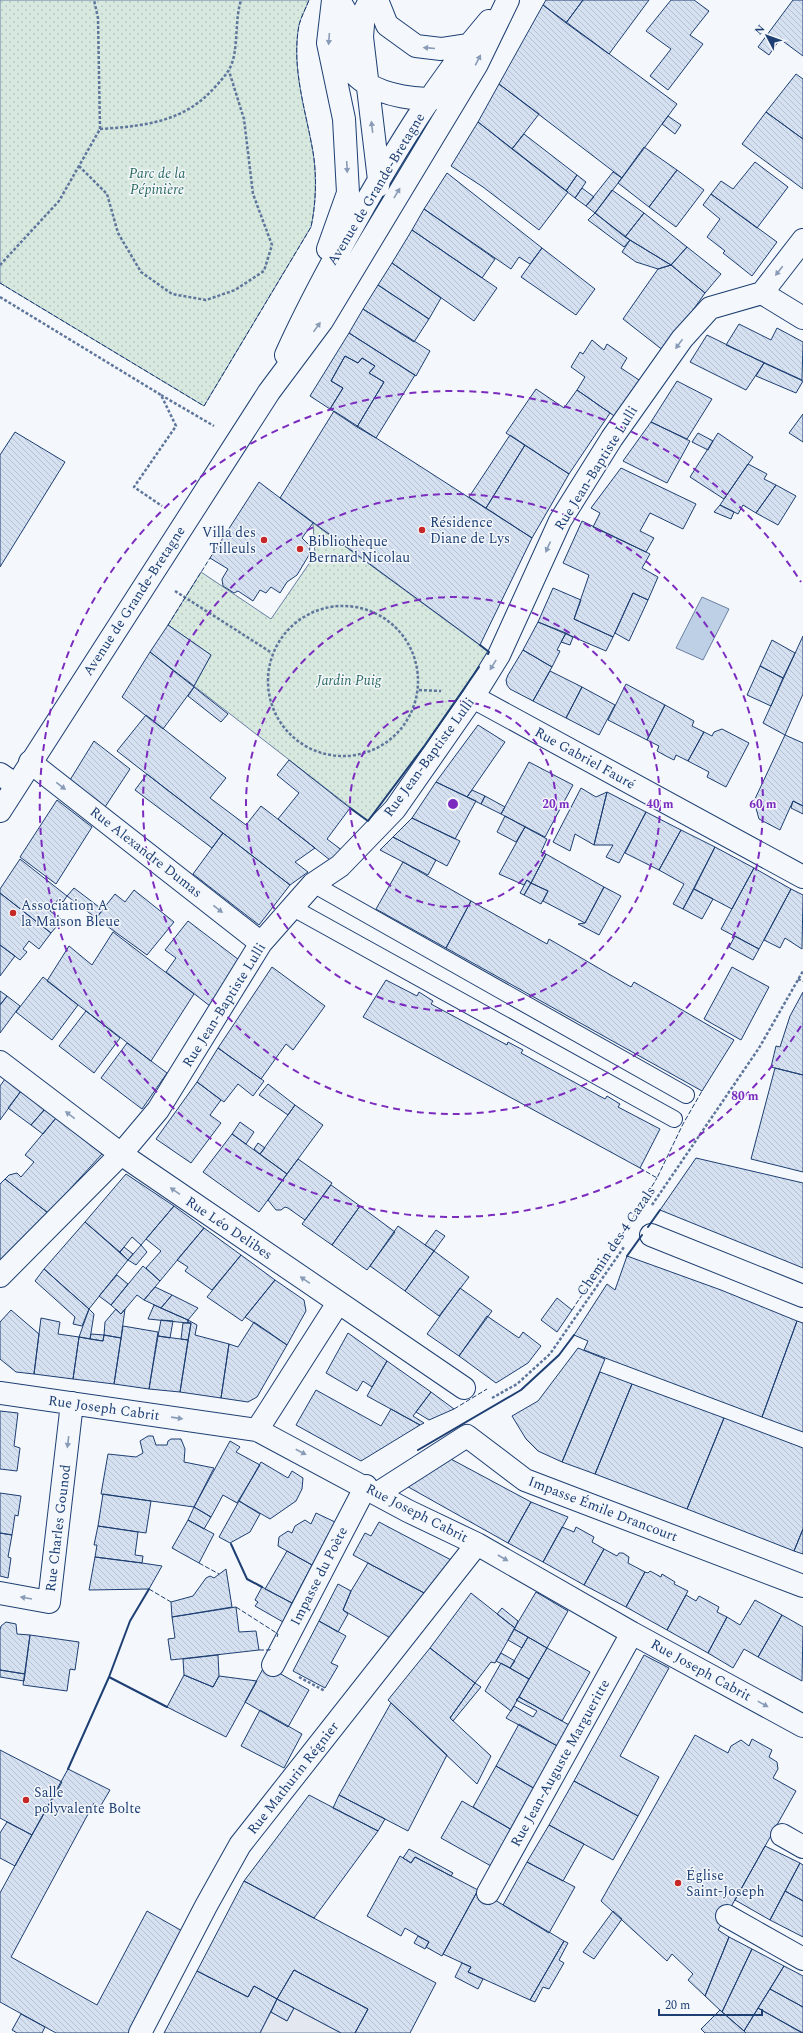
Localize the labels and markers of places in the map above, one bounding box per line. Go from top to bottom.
place label: Résidence Diane de Lys [430,512,510,549]
place label: Villa des Tilleuls [202,522,256,559]
marker: Résidence Diane de Lys [417,525,427,535]
place label: Bibliothèque Bernard Nicolau [308,531,410,568]
marker: Villa des Tilleuls [259,535,269,545]
marker: Bibliothèque Bernard Nicolau [295,544,305,554]
centre of rings [446,797,460,811]
place label: Association A la Maison Bleue [21,895,120,932]
marker: Association A la Maison Bleue [8,908,18,918]
place label: Salle polyvalente Bolte [34,1782,141,1819]
marker: Salle polyvalente Bolte [21,1795,31,1805]
place label: Église Saint-Joseph [686,1865,765,1902]
marker: Église Saint-Joseph [673,1878,683,1888]

